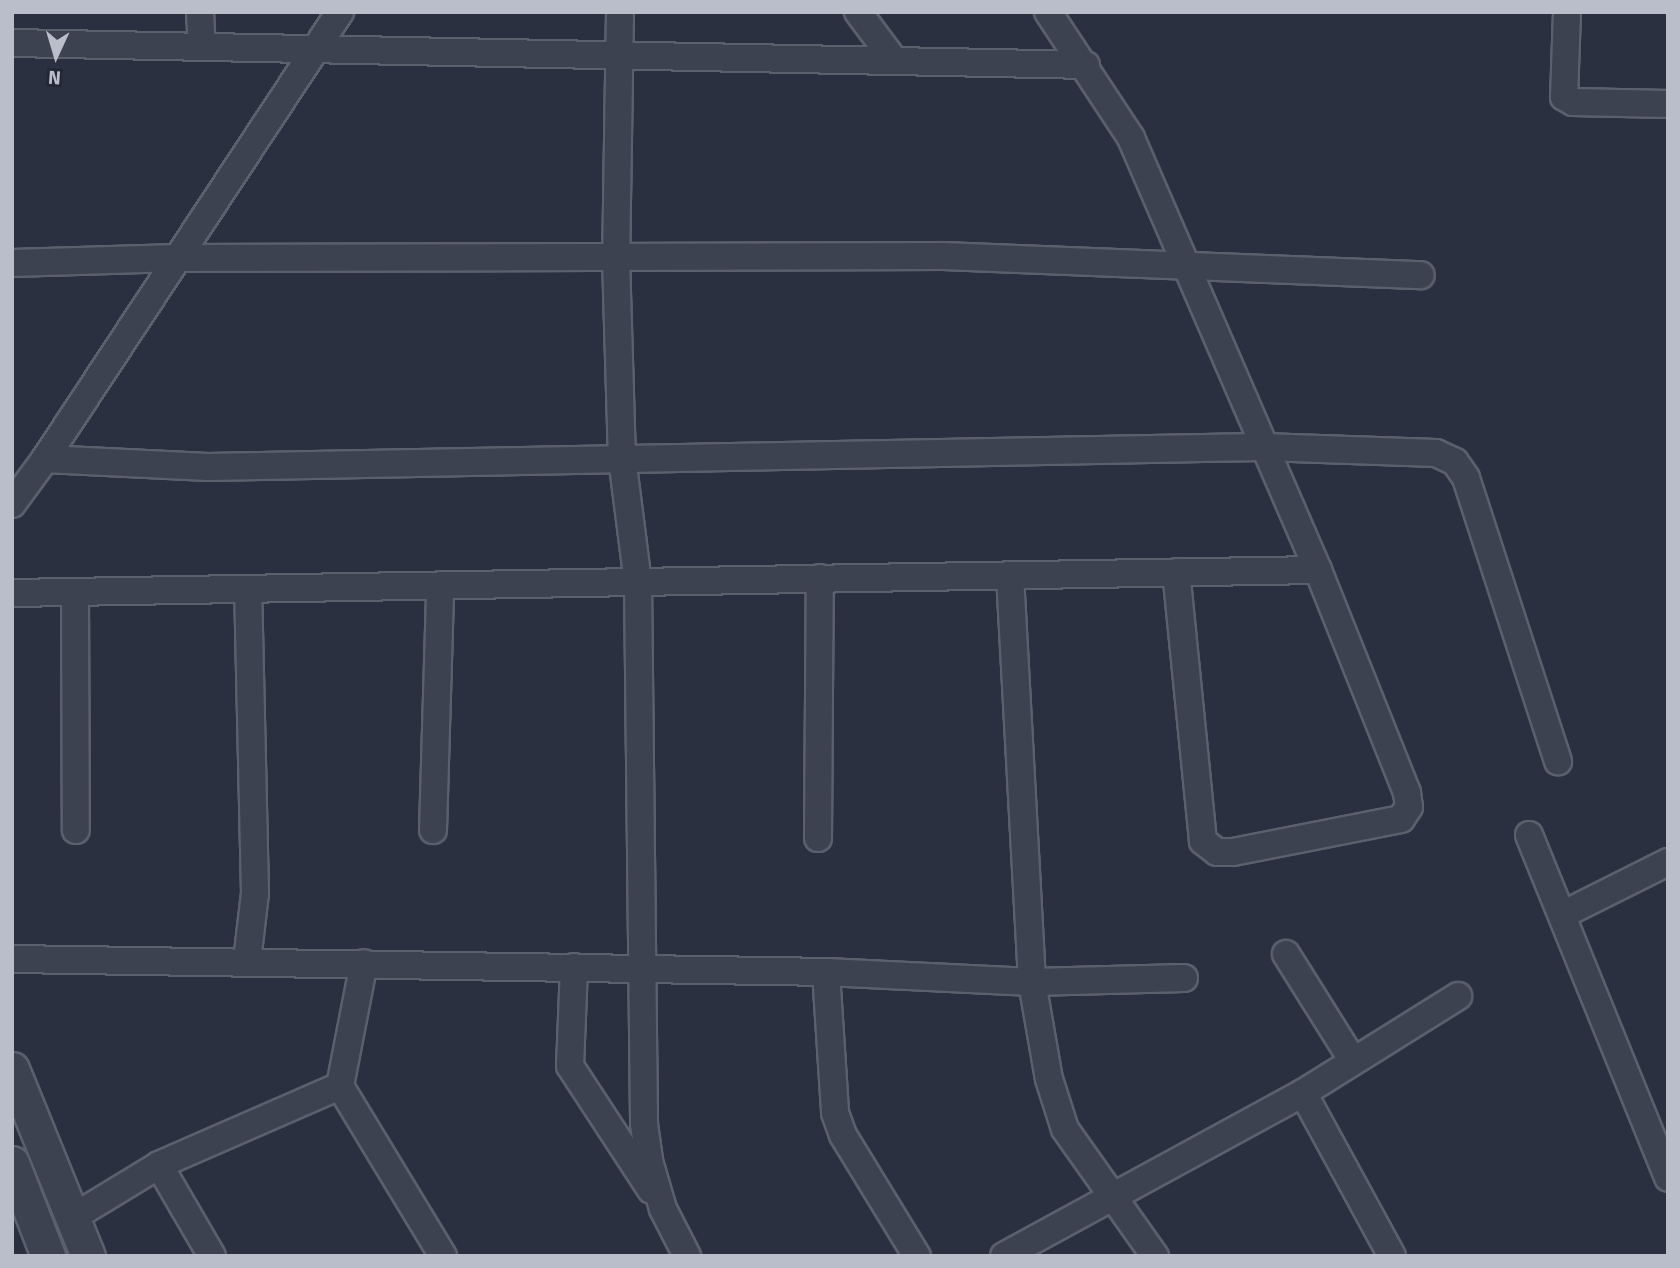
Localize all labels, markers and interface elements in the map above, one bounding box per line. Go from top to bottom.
north arrow [21,21,91,91]
text: N [47,66,62,89]

